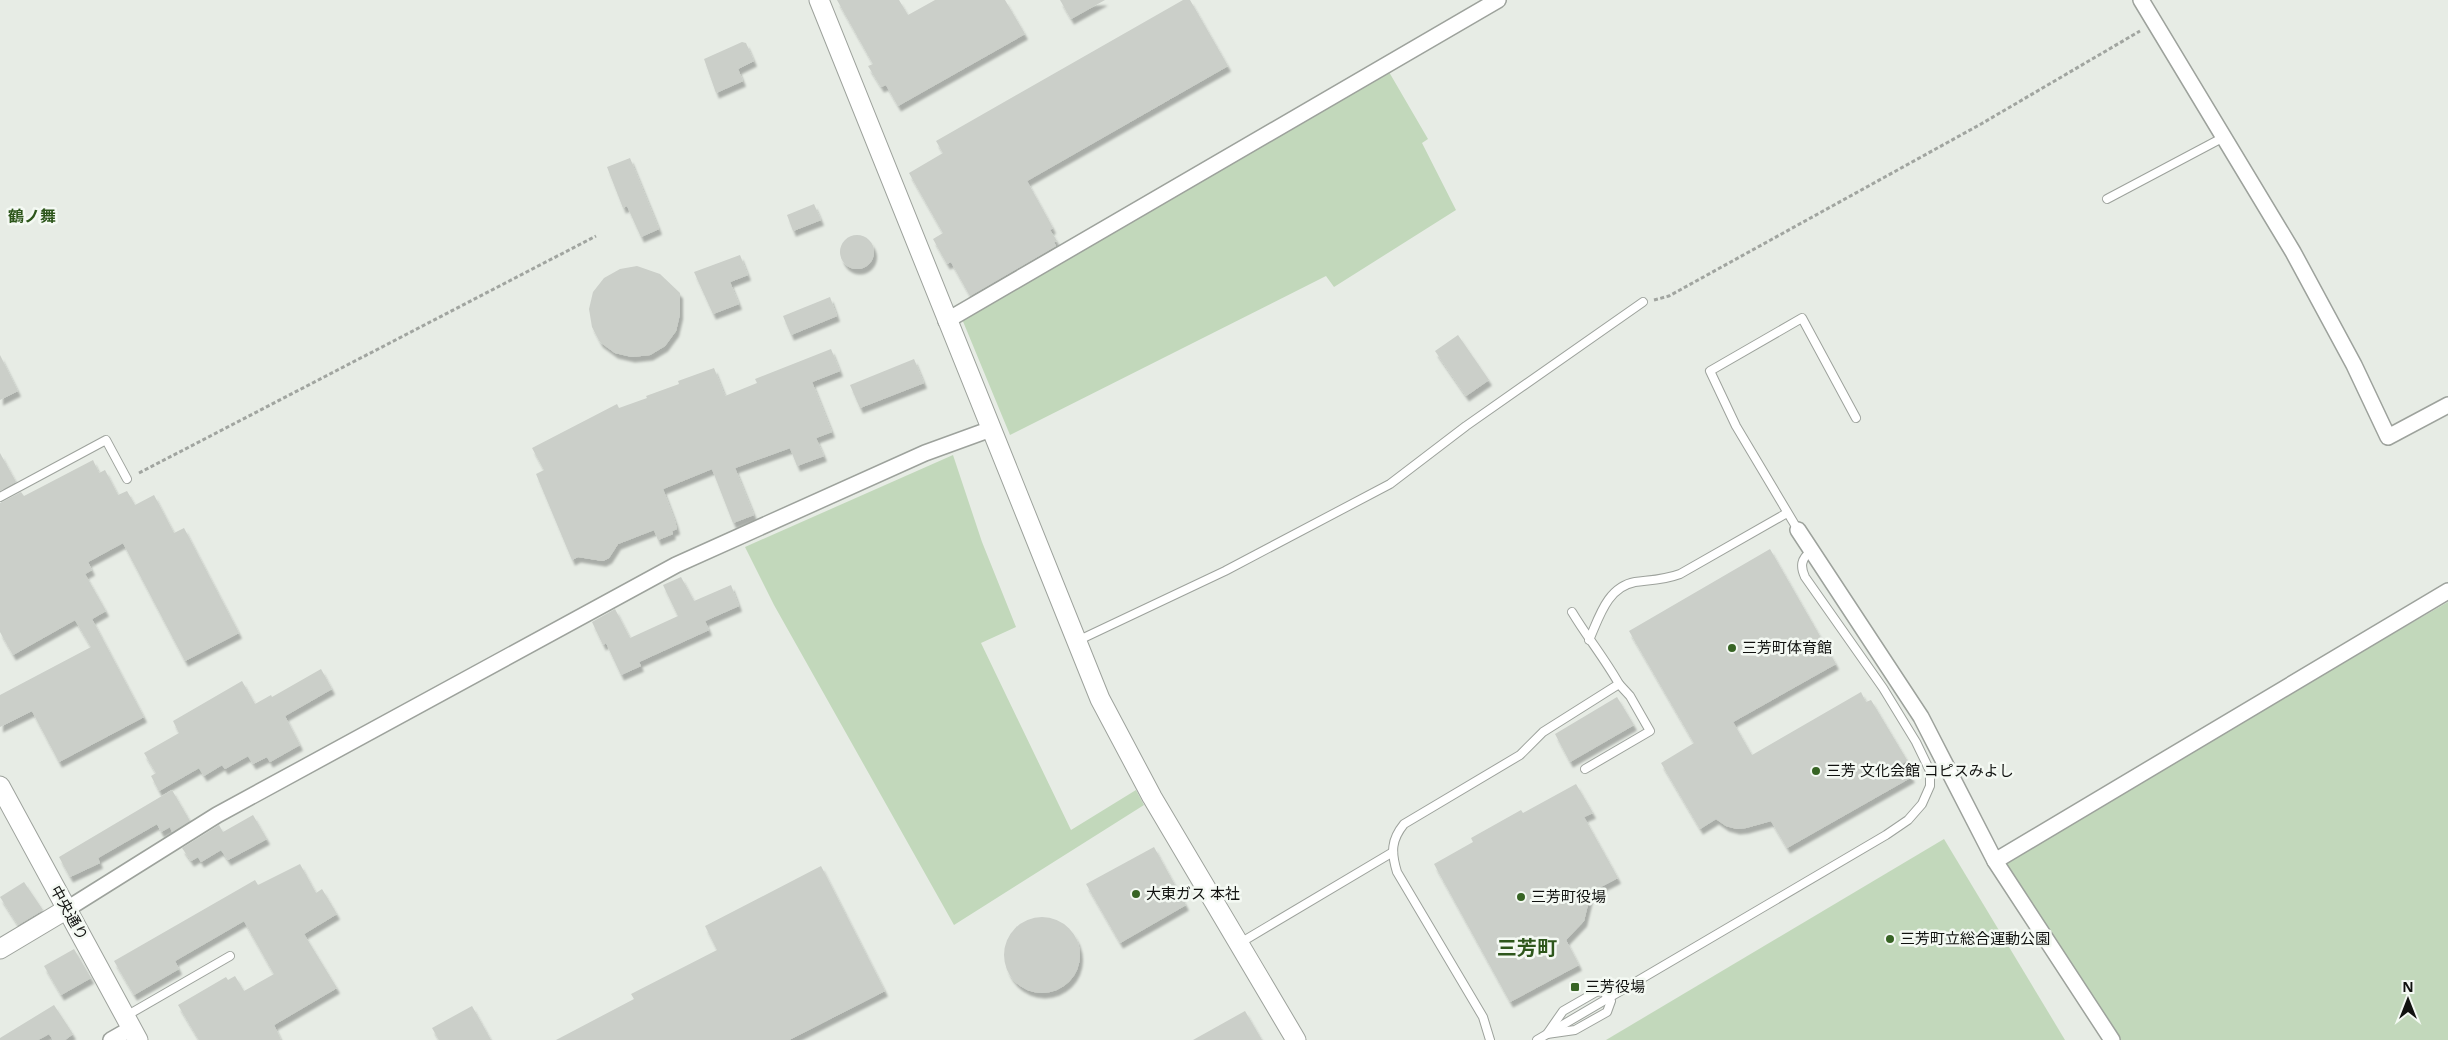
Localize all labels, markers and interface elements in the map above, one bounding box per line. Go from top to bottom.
district label: 鶴ノ舞 [8,205,56,227]
place label: 三芳町体育館 [1742,637,1832,657]
marker: 三芳町体育館 [1726,642,1738,654]
place label: 三芳 文化会館 コピスみよし [1826,760,2014,780]
marker: 三芳 文化会館 コピスみよし [1810,765,1822,777]
street label: 中央通り [47,881,93,944]
place label: 大東ガス 本社 [1146,883,1240,903]
place label: 三芳町役場 [1531,886,1606,906]
marker: 大東ガス 本社 [1130,888,1142,900]
marker: 三芳町役場 [1515,891,1527,903]
place label: 三芳町立総合運動公園 [1900,928,2050,948]
marker: 三芳町立総合運動公園 [1884,933,1896,945]
district label: 三芳町 [1497,934,1557,961]
north arrow [2383,975,2433,1025]
place label: 三芳役場 [1585,976,1645,996]
text: N [2402,977,2414,996]
marker: 三芳役場 [1569,981,1581,993]

